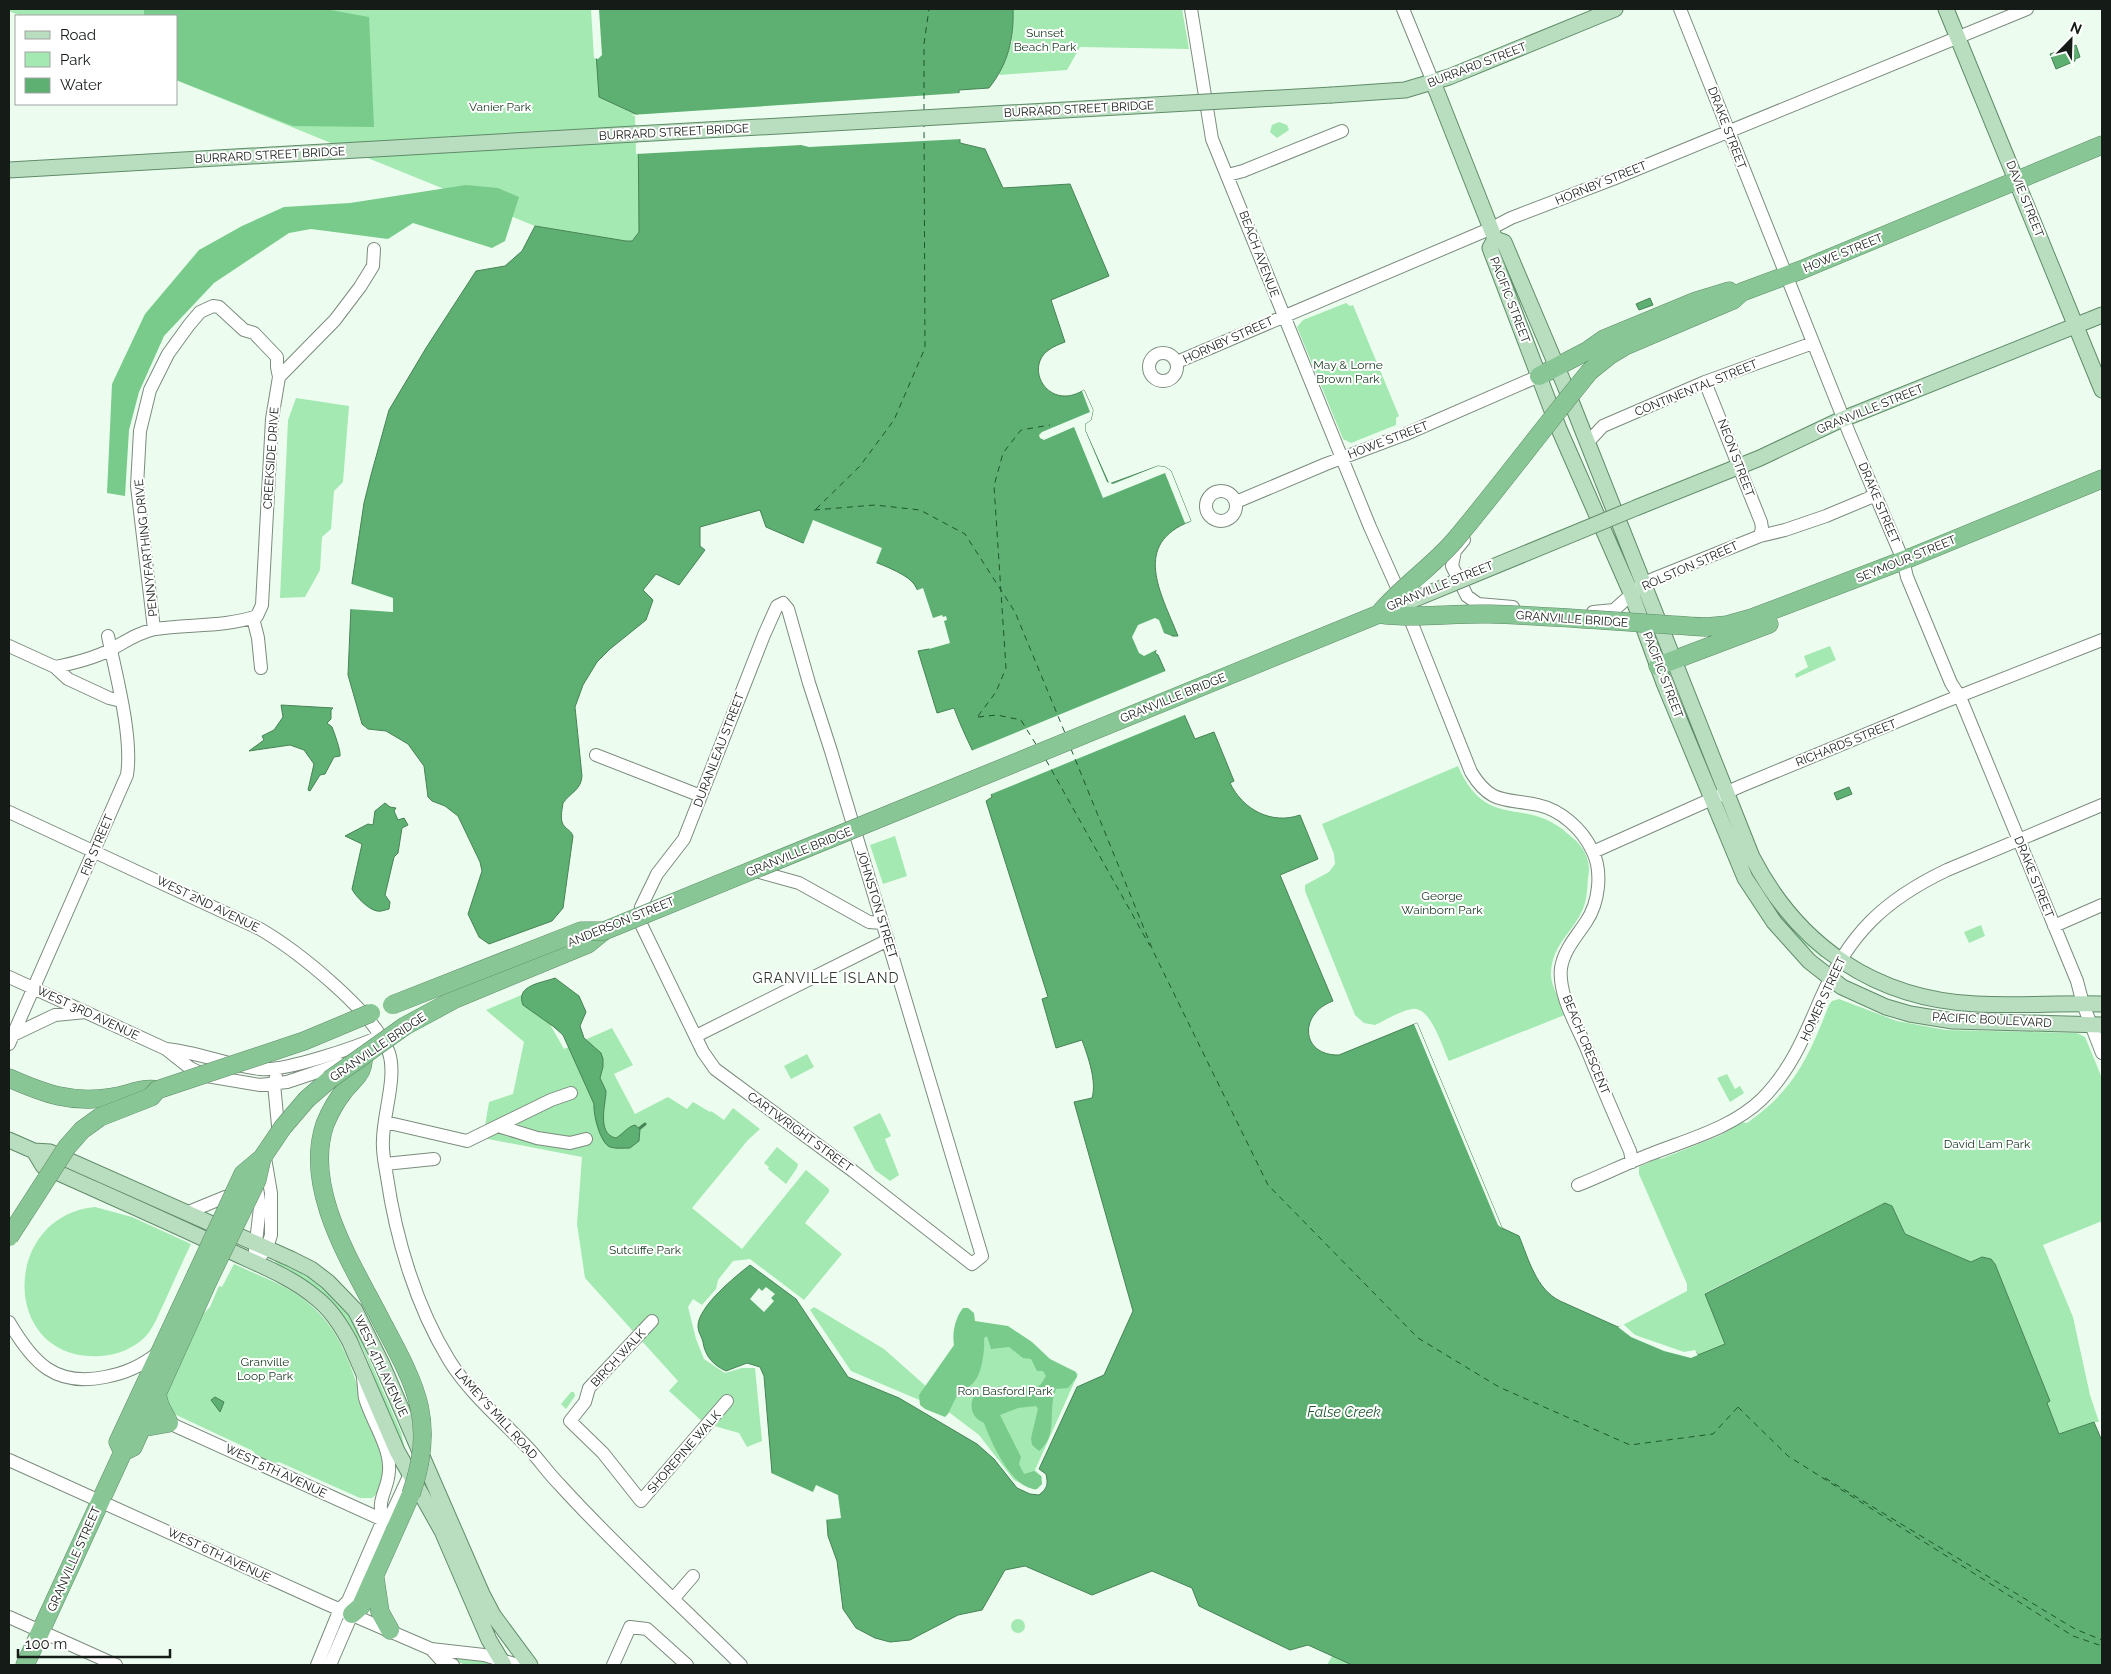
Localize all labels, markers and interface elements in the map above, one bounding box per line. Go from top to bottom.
legend [15,15,178,105]
north arrow [2046,15,2096,65]
text: N [2068,19,2084,37]
text: Road [60,26,96,44]
park label: Sunset Beach Park [1014,26,1077,54]
street label: BURRARD STREET [1426,39,1529,90]
text: Park [60,51,91,69]
text: Water [60,76,103,94]
street label: DRAKE STREET [1705,85,1749,172]
street label: BURRARD STREET BRIDGE [1003,98,1155,120]
park label: Vanier Park [469,100,532,114]
street label: BURRARD STREET BRIDGE [598,121,750,143]
street label: BURRARD STREET BRIDGE [194,144,346,166]
street label: HORNBY STREET [1553,158,1649,208]
street label: DAVIE STREET [2003,159,2047,240]
street label: BEACH AVENUE [1236,209,1282,299]
street label: HOWE STREET [1801,230,1886,275]
street label: PACIFIC STREET [1487,255,1533,346]
street label: HORNBY STREET [1181,314,1276,366]
street label: CONTINENTAL STREET [1633,357,1760,419]
park label: May & Lorne Brown Park [1313,358,1383,386]
street label: GRANVILLE STREET [1815,381,1926,437]
street label: CREEKSIDE DRIVE [260,406,282,510]
street label: NEON STREET [1715,417,1757,499]
street label: HOWE STREET [1346,418,1431,462]
street label: DRAKE STREET [1856,460,1903,546]
street label: PENNYFARTHING DRIVE [132,479,160,617]
street label: SEYMOUR STREET [1854,532,1959,585]
street label: ROLSTON STREET [1640,538,1741,594]
street label: GRANVILLE STREET [1385,558,1496,614]
street label: GRANVILLE BRIDGE [1515,608,1629,630]
street label: PACIFIC STREET [1640,630,1686,721]
street label: GRANVILLE BRIDGE [1118,670,1228,726]
street label: DURANLEAU STREET [691,690,748,809]
street label: RICHARDS STREET [1794,716,1899,770]
street label: FIR STREET [78,812,116,878]
street label: GRANVILLE BRIDGE [744,824,854,880]
street label: DRAKE STREET [2011,834,2057,921]
street label: JOHNSTON STREET [854,848,900,961]
street label: WEST 2ND AVENUE [154,873,262,935]
park label: George Wainborn Park [1401,889,1483,917]
street label: ANDERSON STREET [565,894,677,950]
street label: HOMER STREET [1797,954,1849,1043]
district label: GRANVILLE ISLAND [752,970,900,986]
street label: WEST 3RD AVENUE [35,983,141,1043]
street label: BEACH CRESCENT [1560,993,1613,1097]
street label: GRANVILLE BRIDGE [327,1010,429,1084]
street label: PACIFIC BOULEVARD [1932,1010,2052,1030]
street label: CARTWRIGHT STREET [745,1089,856,1175]
park label: David Lam Park [1944,1137,2031,1151]
park label: Sutcliffe Park [609,1243,682,1257]
street label: WEST 4TH AVENUE [351,1313,411,1419]
street label: BIRCH WALK [588,1326,648,1390]
park label: Granville Loop Park [237,1355,294,1383]
street label: LAMEY'S MILL ROAD [452,1366,541,1462]
park label: Ron Basford Park [957,1384,1053,1398]
water label: False Creek [1307,1404,1381,1420]
street label: SHOREPINE WALK [644,1408,724,1496]
street label: WEST 5TH AVENUE [223,1441,329,1501]
street label: GRANVILLE STREET [45,1504,104,1614]
street label: WEST 6TH AVENUE [165,1525,273,1585]
scale bar [18,1626,170,1658]
text: 100 m [25,1635,67,1653]

